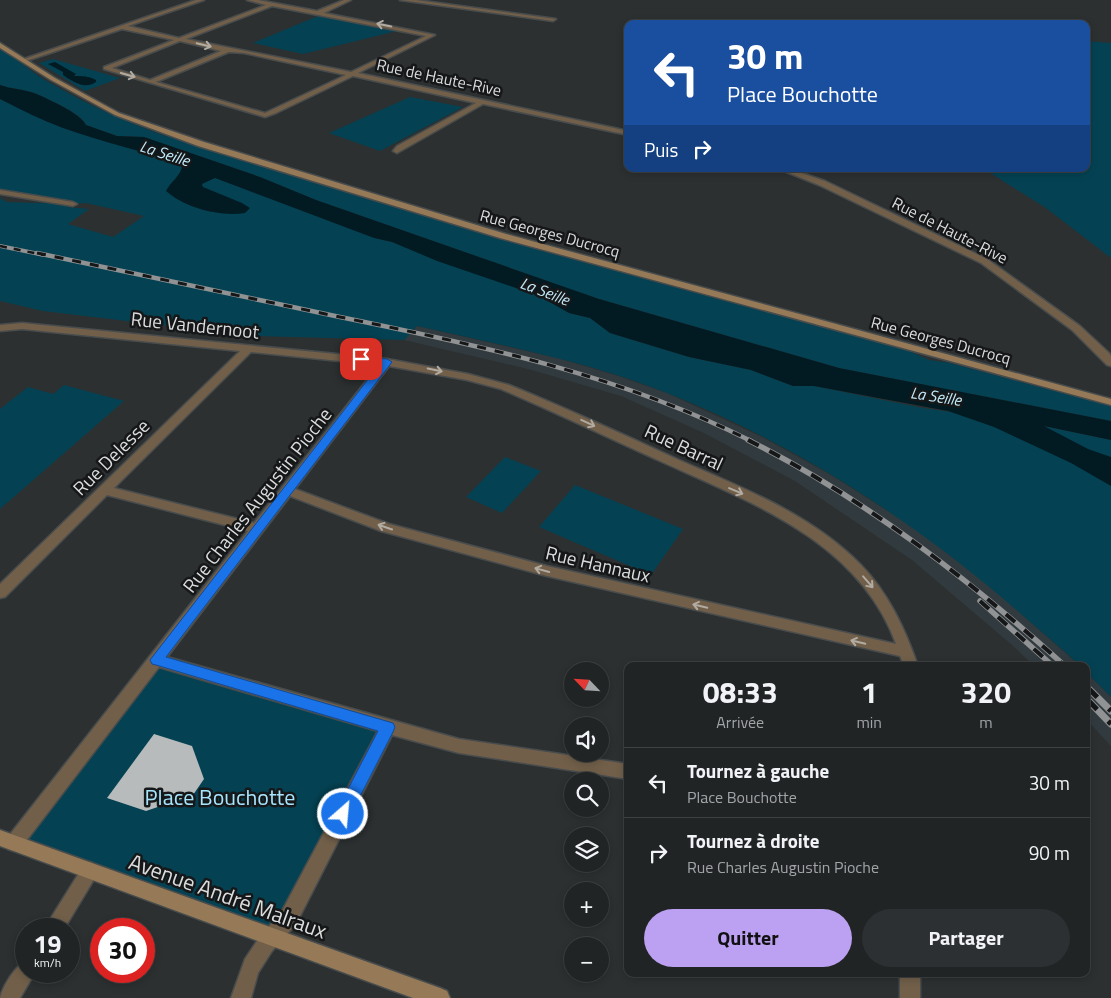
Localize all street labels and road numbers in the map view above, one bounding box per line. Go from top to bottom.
street label: Rue de Haute-Rive [374,52,504,102]
street label: Rue de Haute-Rive [888,190,1012,270]
street label: Rue Georges Ducrocq [477,203,623,263]
street label: Rue Vandernoot [129,303,261,346]
street label: Rue Georges Ducrocq [868,310,1014,370]
street label: Rue Charles Augustin Pioche [175,401,338,598]
street label: Rue Delesse [66,412,156,502]
street label: Rue Barral [640,416,728,477]
street label: Rue Hannaux [543,537,654,590]
street label: Avenue André Malraux [124,844,332,948]

